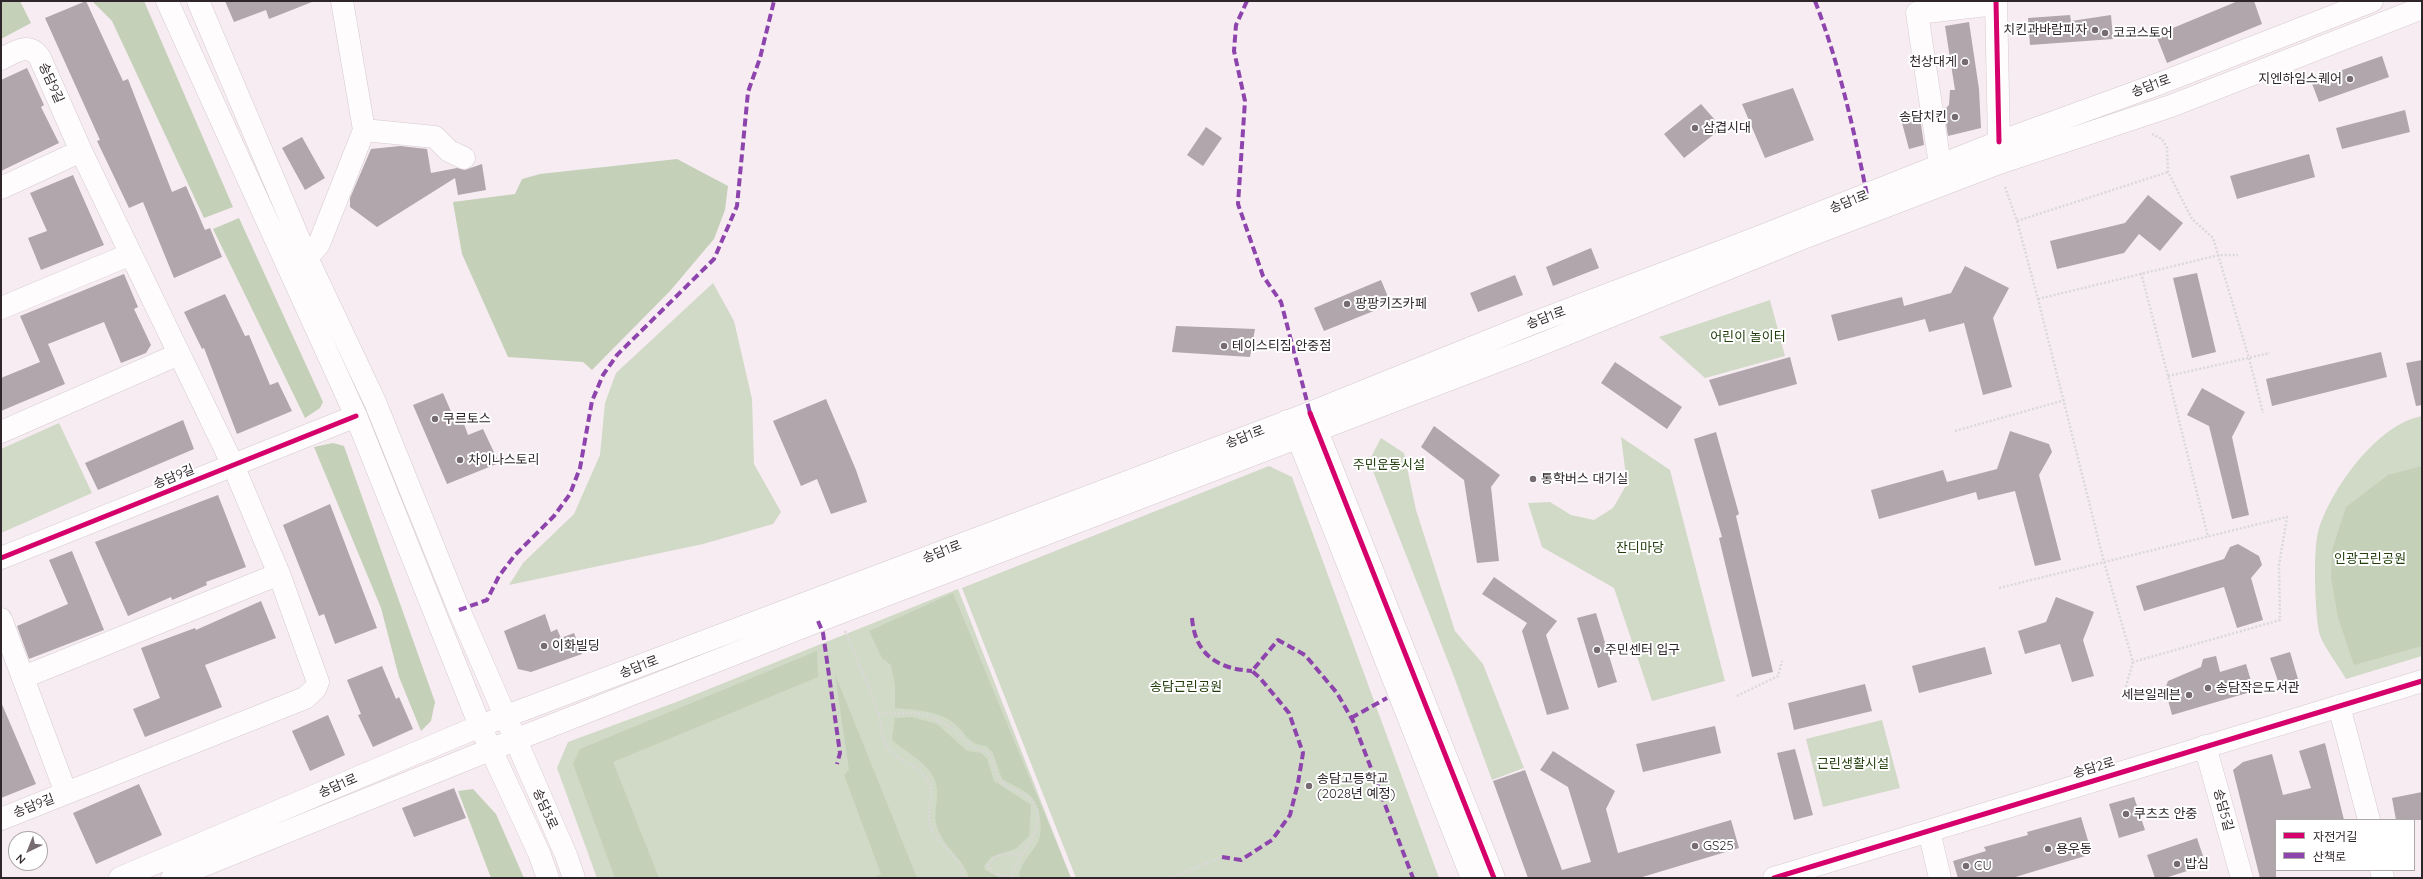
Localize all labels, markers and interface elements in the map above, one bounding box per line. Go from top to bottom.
place label: 치킨과바람피자 [2003,22,2087,38]
marker: 치킨과바람피자 [2090,25,2100,35]
place label: 코코스토어 [2113,25,2173,41]
marker: 코코스토어 [2100,28,2110,38]
place label: 천상대게 [1909,54,1957,70]
marker: 천상대게 [1960,57,1970,67]
street label: 송담9길 [35,60,67,106]
place label: 지엔하임스퀘어 [2258,71,2342,87]
street label: 송담1로 [2129,72,2173,100]
marker: 지엔하임스퀘어 [2345,74,2355,84]
place label: 송담치킨 [1899,109,1947,125]
marker: 송담치킨 [1950,112,1960,122]
place label: 삼겹시대 [1703,120,1751,136]
marker: 삼겹시대 [1690,123,1700,133]
street label: 송담1로 [1827,187,1871,217]
place label: 팡팡키즈카페 [1355,296,1427,312]
marker: 팡팡키즈카페 [1342,299,1352,309]
street label: 송담1로 [1524,304,1568,332]
park label: 어린이 놀이터 [1710,329,1786,345]
place label: 테이스티짐 안중점 [1232,338,1331,354]
marker: 테이스티짐 안중점 [1219,341,1229,351]
place label: 쿠르토스 [443,411,491,427]
marker: 쿠르토스 [430,414,440,424]
street label: 송담1로 [1223,422,1267,452]
place label: 차이나스토리 [468,452,540,468]
marker: 차이나스토리 [455,455,465,465]
park label: 주민운동시설 [1353,457,1425,473]
street label: 송담9길 [151,462,197,492]
place label: 통학버스 대기실 [1541,471,1628,487]
marker: 통학버스 대기실 [1528,474,1538,484]
street label: 송담1로 [920,537,964,567]
park label: 잔디마당 [1616,540,1664,556]
park label: 인광근린공원 [2334,551,2406,567]
place label: 이화빌딩 [552,638,600,654]
marker: 이화빌딩 [539,641,549,651]
place label: 주민센터 입구 [1605,642,1680,658]
marker: 주민센터 입구 [1592,645,1602,655]
street label: 송담1로 [617,652,661,682]
park label: 송담근린공원 [1150,679,1222,695]
place label: 송담작은도서관 [2216,680,2300,696]
marker: 송담작은도서관 [2203,683,2213,693]
place label: 세븐일레븐 [2121,687,2181,703]
marker: 세븐일레븐 [2184,690,2194,700]
street label: 송담2로 [2071,754,2117,782]
park label: 근린생활시설 [1817,756,1889,772]
street label: 송담1로 [316,771,360,801]
place label: 송담고등학교 (2028년 예정) [1317,771,1395,802]
marker: 송담고등학교 (2028년 예정) [1304,781,1314,791]
street label: 송담3로 [529,786,561,832]
street label: 송담5길 [2210,787,2236,833]
street label: 송담9길 [11,791,57,821]
place label: 쿠츠츠 안중 [2134,806,2197,822]
marker: 쿠츠츠 안중 [2121,809,2131,819]
legend [2275,819,2415,871]
text: 자전거길 [2313,829,2357,844]
north arrow [8,831,48,871]
place label: GS25 [1703,838,1734,854]
marker: GS25 [1690,841,1700,851]
place label: 용우동 [2056,841,2092,857]
marker: 용우동 [2043,844,2053,854]
text: 산책로 [2313,849,2346,864]
text: N [13,851,28,867]
place label: 밥심 [2185,856,2209,872]
place label: CU [1974,858,1992,874]
marker: 밥심 [2172,859,2182,869]
marker: CU [1961,861,1971,871]

